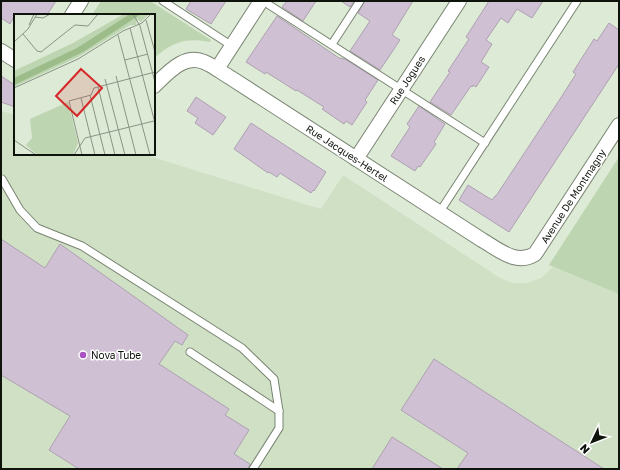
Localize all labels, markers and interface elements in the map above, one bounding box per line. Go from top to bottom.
inset map [14,14,155,155]
street label: Rue Jogues [387,53,427,107]
street label: Rue Jacques-Hertel [304,122,390,184]
street label: Avenue De Montmagny [538,146,608,245]
place label: Nova Tube [91,349,141,361]
marker: Nova Tube [78,350,88,360]
north arrow [572,422,612,462]
text: N [577,442,592,457]

